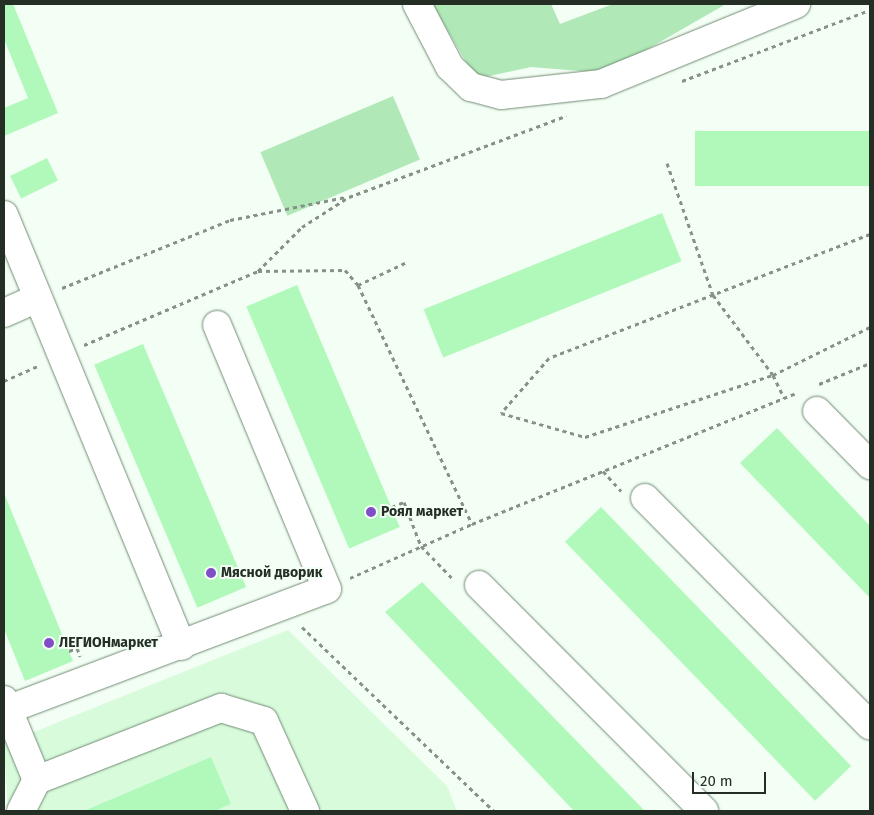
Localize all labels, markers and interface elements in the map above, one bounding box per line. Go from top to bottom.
place label: Роял маркет [381,504,463,520]
marker: Роял маркет [365,506,377,518]
place label: Мясной дворик [221,565,322,581]
marker: Мясной дворик [205,567,217,579]
place label: ЛЕГИОНмаркет [59,635,158,651]
marker: ЛЕГИОНмаркет [43,637,55,649]
scale bar [694,762,768,794]
text: 20 m [700,772,733,790]

